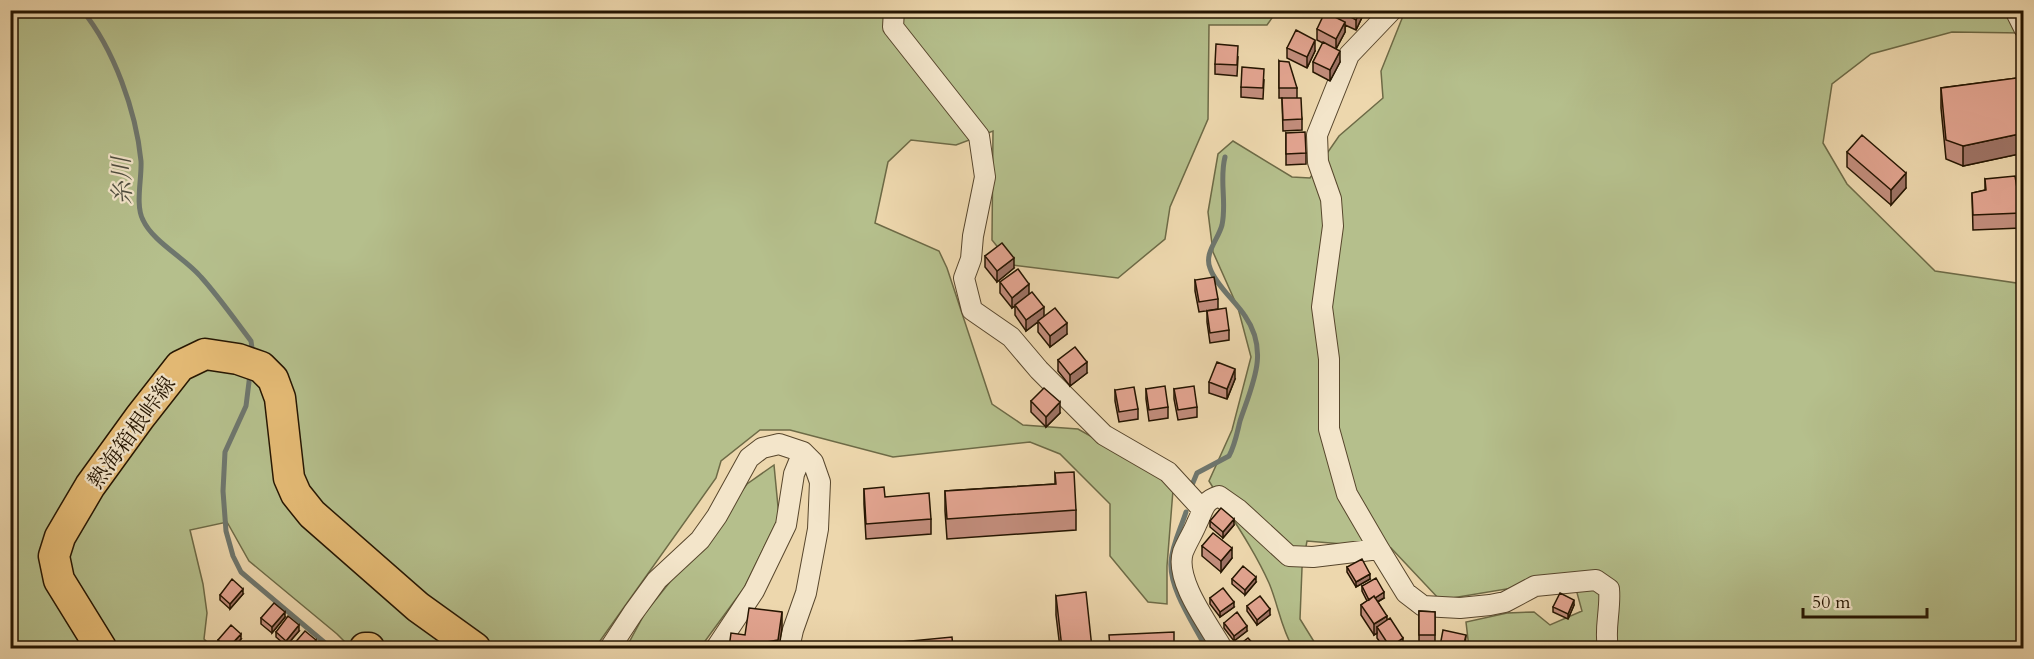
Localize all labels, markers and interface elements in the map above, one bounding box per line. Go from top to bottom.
water label: 糸川 [105,153,140,206]
street label: 熱海箱根峠線 [81,370,183,495]
scale bar [1803,581,1928,619]
text: 50 m [1812,590,1851,615]

